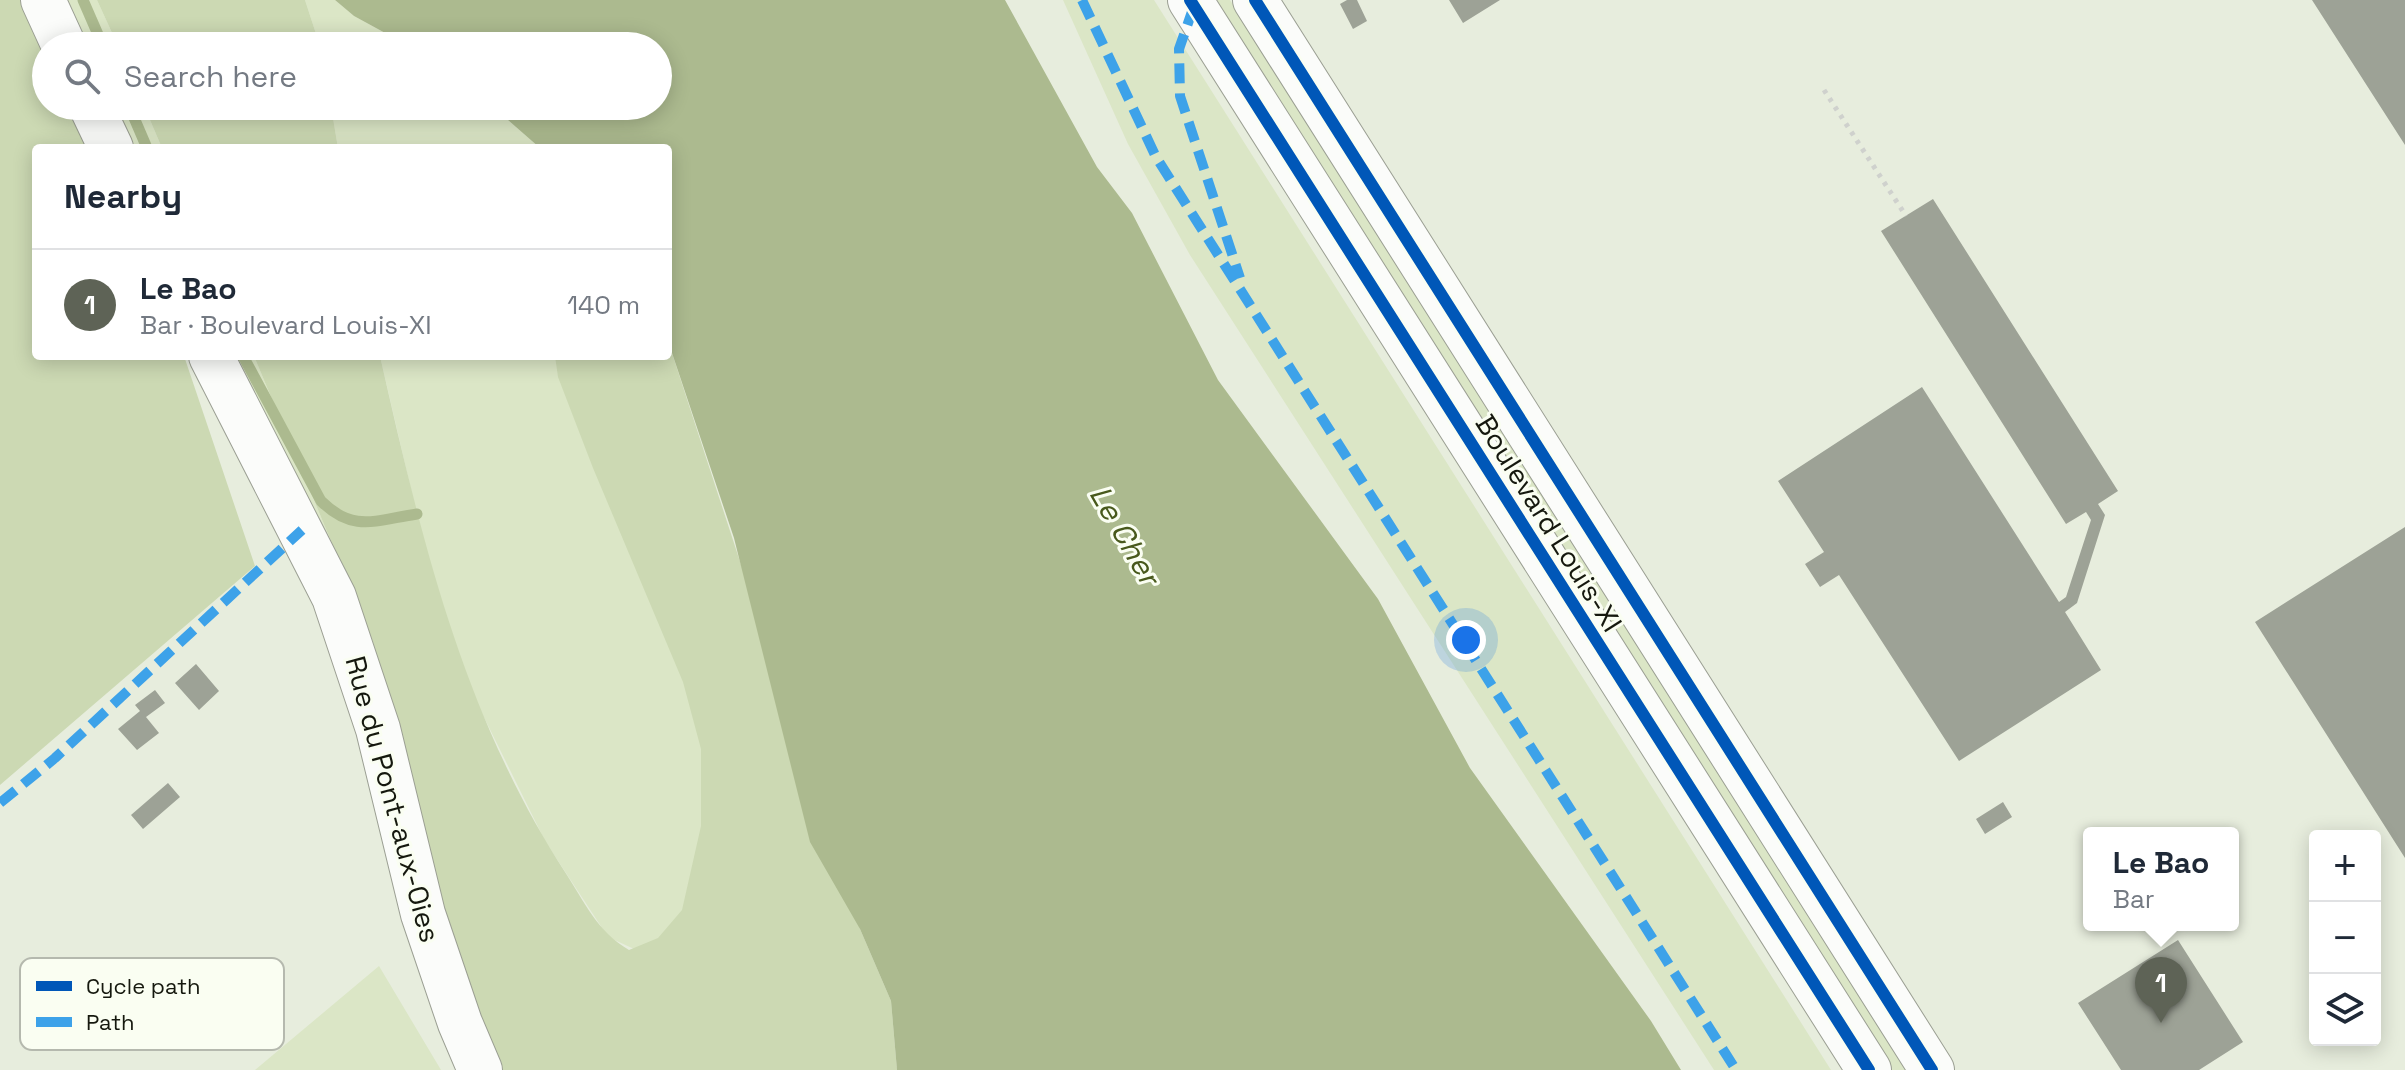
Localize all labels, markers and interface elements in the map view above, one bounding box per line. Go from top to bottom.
search box [32,32,672,120]
icon: search [60,54,104,98]
text: Search here [124,57,297,96]
text: Nearby [64,175,182,218]
text: Le Bao [140,269,237,308]
text: 1 [84,288,96,322]
text: 140 m [567,288,640,322]
text: Bar · Boulevard Louis-XI [140,308,432,342]
street label: Boulevard Louis-XI [1468,408,1630,638]
water label: Le Cher [1081,478,1170,594]
your location [1446,620,1486,660]
street label: Rue du Pont-aux-Oies [337,652,449,946]
popup [2083,827,2239,931]
map controls [2309,830,2381,1046]
button: + [2309,830,2381,902]
text: Le Bao [2113,843,2209,882]
text: Bar [2113,882,2155,916]
button: − [2309,902,2381,974]
pin: 1 [2135,957,2187,1023]
legend [20,958,284,1050]
text: Cycle path [86,972,201,1000]
button: layers [2309,974,2381,1046]
text: Path [86,1008,135,1036]

